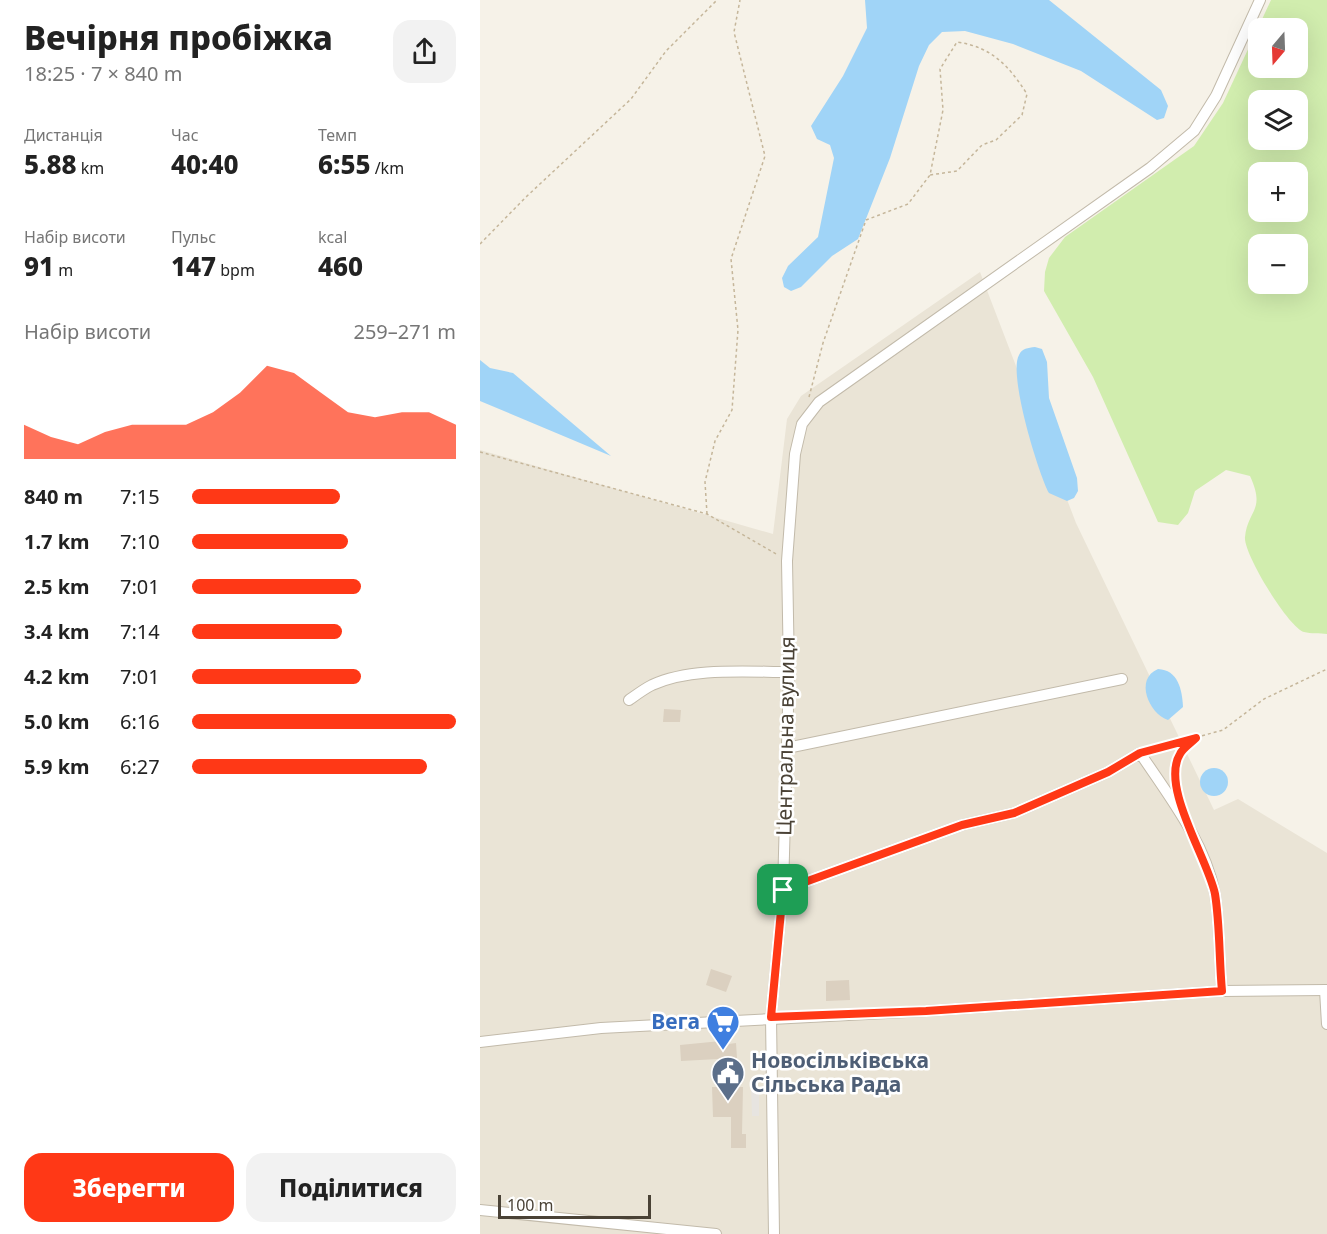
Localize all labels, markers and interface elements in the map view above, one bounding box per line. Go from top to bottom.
text: Вечірня пробіжка [24,15,333,60]
north arrow [1248,18,1308,78]
map controls [1248,18,1308,294]
button: share [393,20,456,83]
text: 18:25 · 7 × 840 m [24,60,182,87]
button: layers [1248,90,1308,150]
text: Дистанція [24,124,103,146]
text: Час [171,124,199,146]
text: Темп [318,124,357,146]
text: 5.88 [24,146,77,182]
text: 40:40 [171,146,239,182]
text: 6:55 [318,146,371,182]
text: km [77,157,104,179]
text: /km [371,157,404,179]
button: + [1248,162,1308,222]
text: Набір висоти [24,226,126,248]
text: Пульс [171,226,216,248]
text: kcal [318,226,347,248]
button: − [1248,234,1308,294]
text: 91 [24,248,54,284]
text: 147 [171,248,216,284]
text: 460 [318,248,363,284]
text: m [54,259,73,281]
text: bpm [216,259,255,281]
text: Набір висоти [24,318,151,345]
text: 259–271 m [353,318,456,345]
text: 840 m [24,483,83,510]
text: 7:15 [120,483,160,510]
text: 1.7 km [24,528,90,555]
text: 7:10 [120,528,160,555]
text: 2.5 km [24,573,90,600]
text: 7:01 [120,573,160,600]
text: 3.4 km [24,618,90,645]
text: 7:14 [120,618,160,645]
street label: Центральна вулиця [769,636,801,836]
text: 4.2 km [24,663,90,690]
text: 7:01 [120,663,160,690]
text: 5.0 km [24,708,90,735]
text: 6:16 [120,708,160,735]
text: 5.9 km [24,753,90,780]
text: 6:27 [120,753,160,780]
pin [757,864,808,915]
icon: arrive [766,873,799,906]
supermarket icon: Вега [705,1004,741,1051]
place label: Вега [651,1007,700,1035]
place label: Новосільківська Сільська Рада [751,1046,929,1098]
public building icon: Новосільківська Сільська Рада [710,1055,746,1102]
button: Зберегти [24,1153,234,1222]
button: Поділитися [246,1153,456,1222]
scale bar [498,1192,651,1220]
text: 100 m [507,1194,554,1216]

